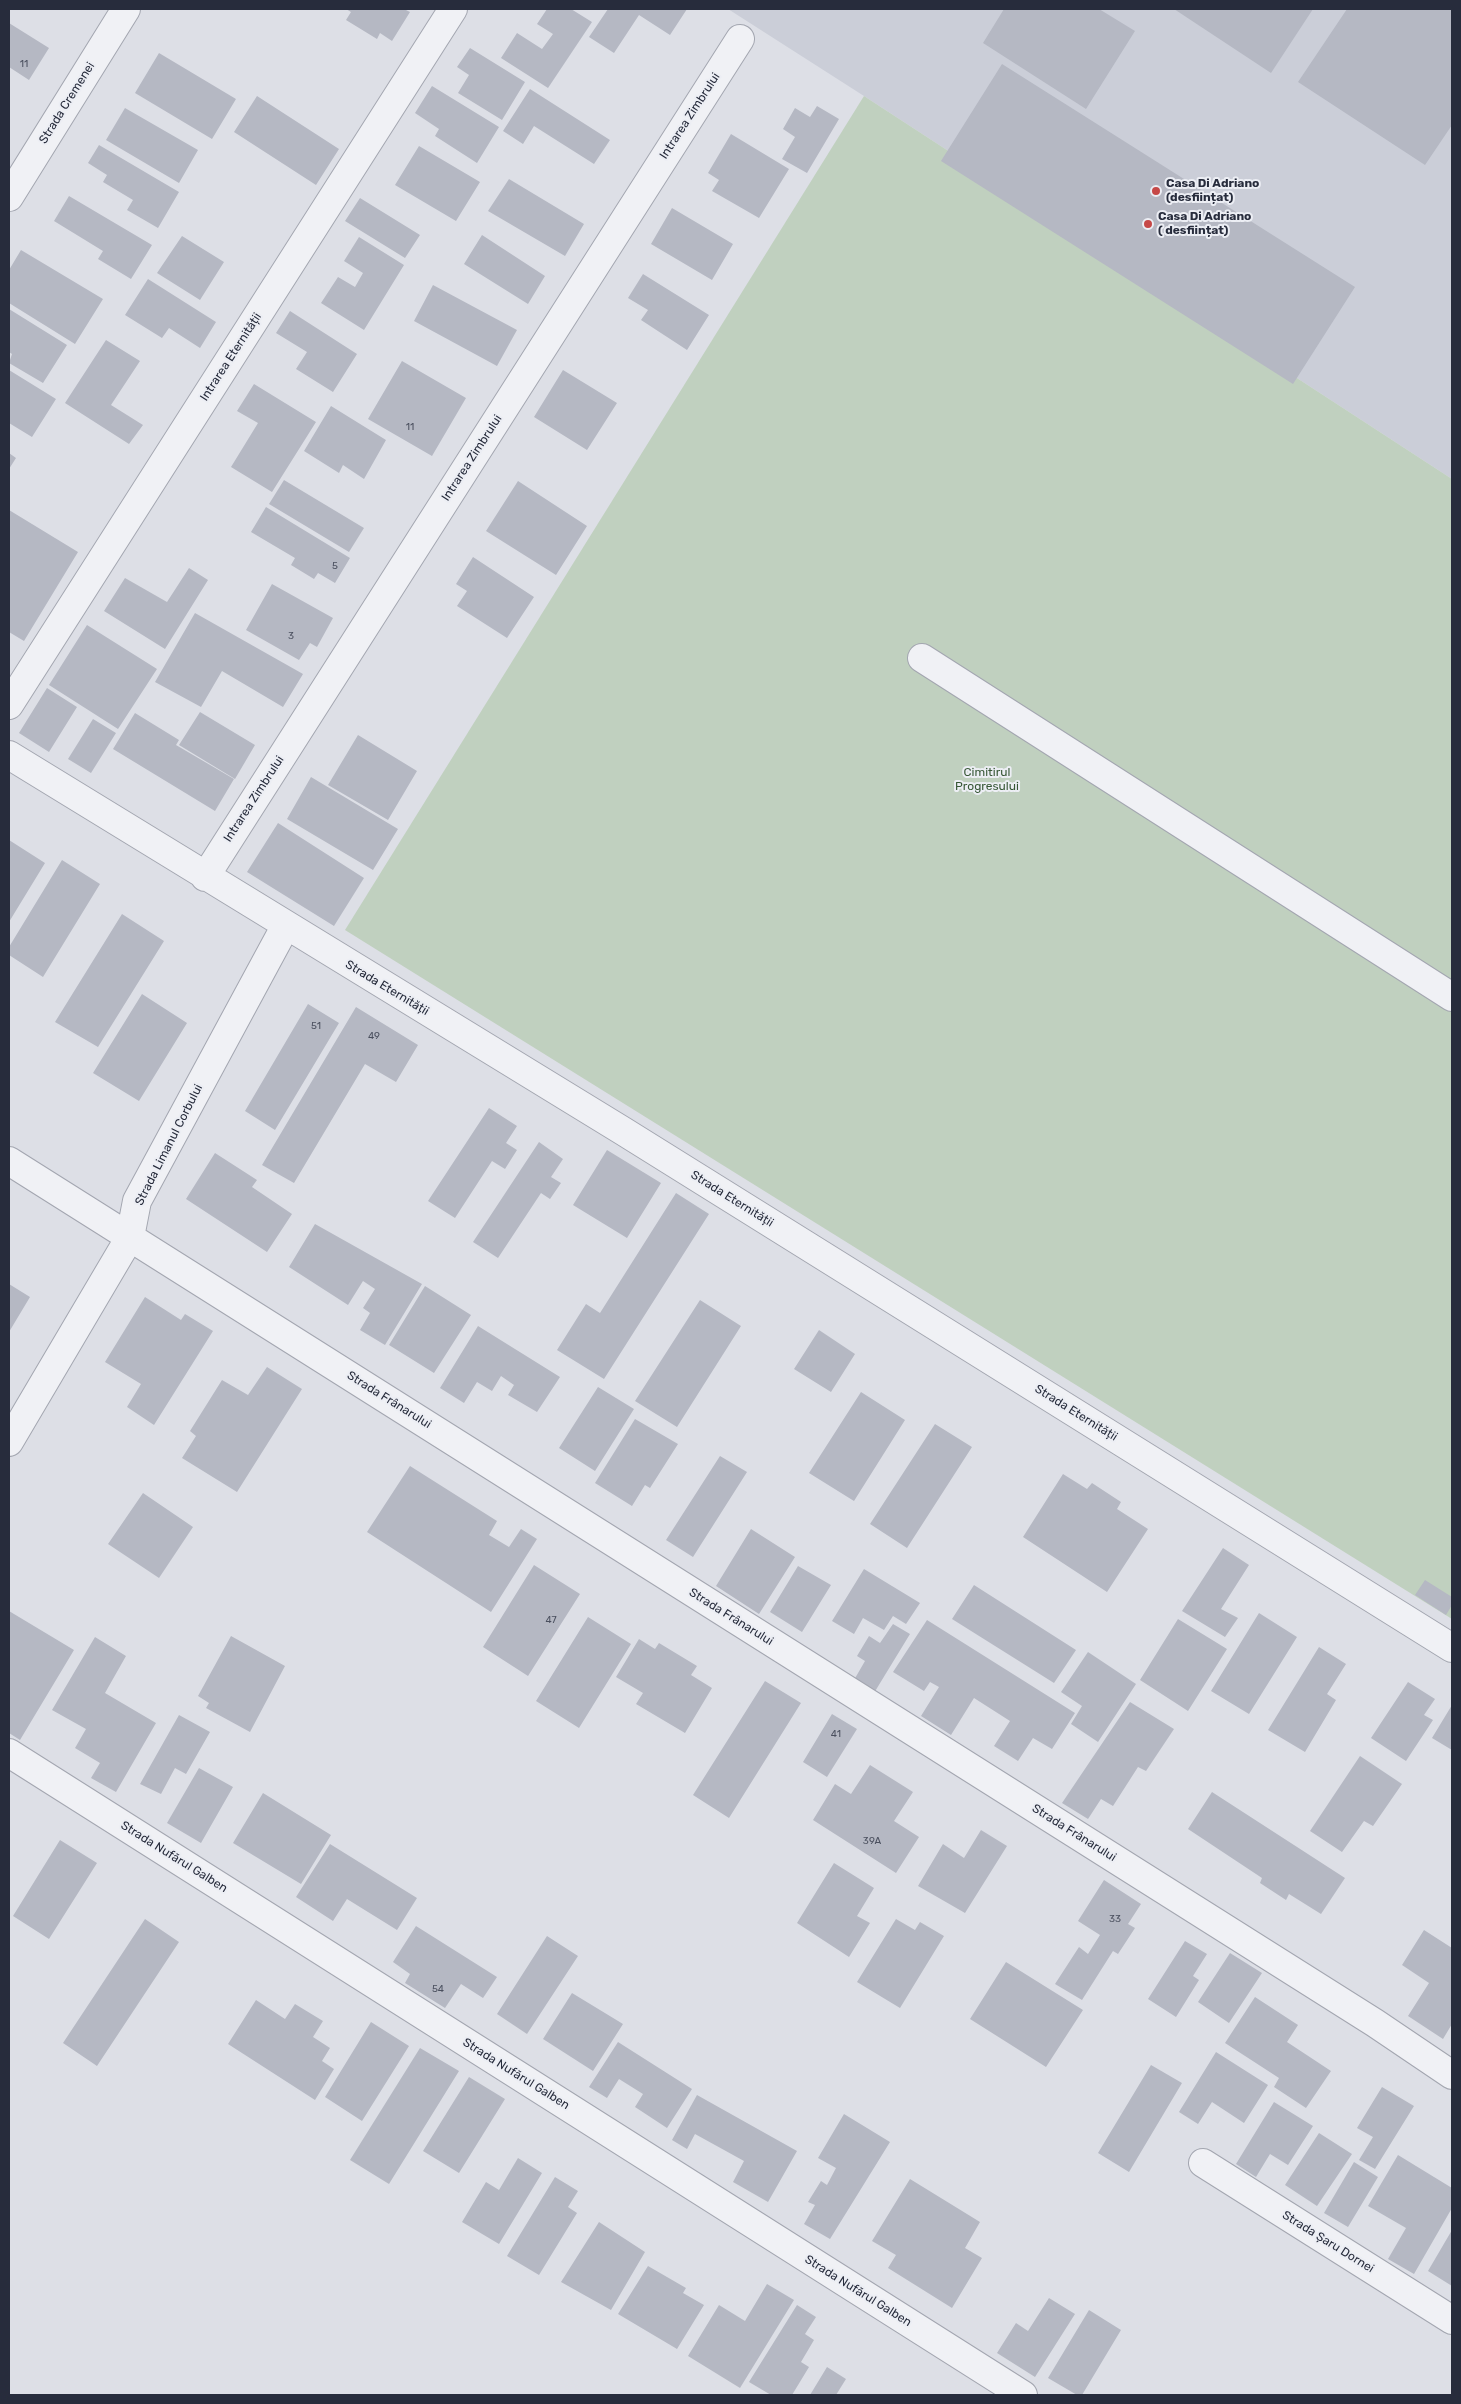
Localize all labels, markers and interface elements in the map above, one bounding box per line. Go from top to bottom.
house number: 11 [20,58,28,70]
street label: Strada Cremenei [36,60,98,146]
street label: Intrarea Zimbrului [657,70,723,162]
place label: Casa Di Adriano (desființat) [1166,177,1259,205]
marker: Casa Di Adriano (desființat) [1150,185,1162,197]
place label: Casa Di Adriano ( desființat) [1158,210,1251,238]
marker: Casa Di Adriano ( desființat) [1142,218,1154,230]
street label: Intrarea Eternității [197,310,265,404]
street label: Intrarea Zimbrului [439,412,505,504]
house number: 11 [406,421,414,433]
house number: 5 [332,560,338,572]
house number: 3 [288,630,294,642]
street label: Intrarea Zimbrului [221,753,287,845]
park label: Cimitirul Progresului [955,766,1019,794]
street label: Strada Eternității [343,957,431,1019]
house number: 51 [311,1020,321,1032]
house number: 49 [368,1030,380,1042]
street label: Strada Limanul Corbului [132,1082,206,1208]
street label: Strada Eternității [688,1168,776,1230]
street label: Strada Frânarului [344,1368,434,1432]
street label: Strada Eternității [1032,1382,1120,1444]
street label: Strada Frânarului [686,1585,776,1649]
house number: 47 [545,1614,557,1626]
house number: 41 [831,1728,841,1740]
street label: Strada Frânarului [1029,1801,1119,1865]
street label: Strada Nufărul Galben [118,1818,230,1896]
house number: 39A [863,1835,881,1847]
house number: 33 [1109,1913,1121,1925]
house number: 54 [432,1983,444,1995]
street label: Strada Nufărul Galben [460,2035,572,2113]
street label: Strada Șaru Dornei [1280,2208,1376,2276]
street label: Strada Nufărul Galben [802,2252,914,2330]

